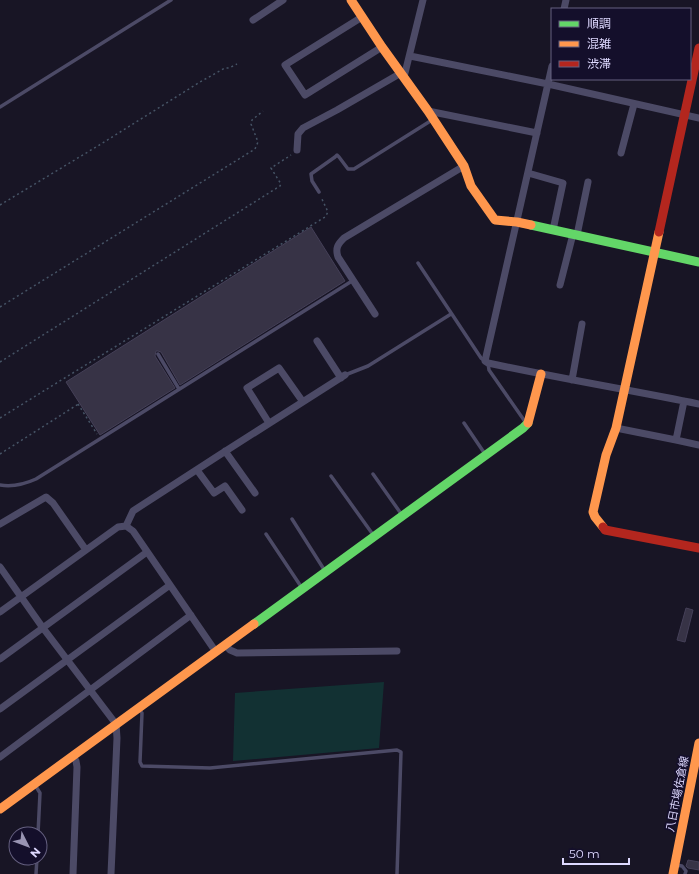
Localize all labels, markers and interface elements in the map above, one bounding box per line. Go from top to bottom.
legend [551,8,691,80]
text: 順調 [587,16,611,31]
text: 混雑 [587,36,611,51]
text: 渋滞 [587,56,611,71]
street label: 八日市場佐倉線 [663,755,691,833]
north arrow [8,826,48,866]
scale bar [563,840,629,866]
text: N [27,845,44,861]
text: 50 m [569,846,600,861]

